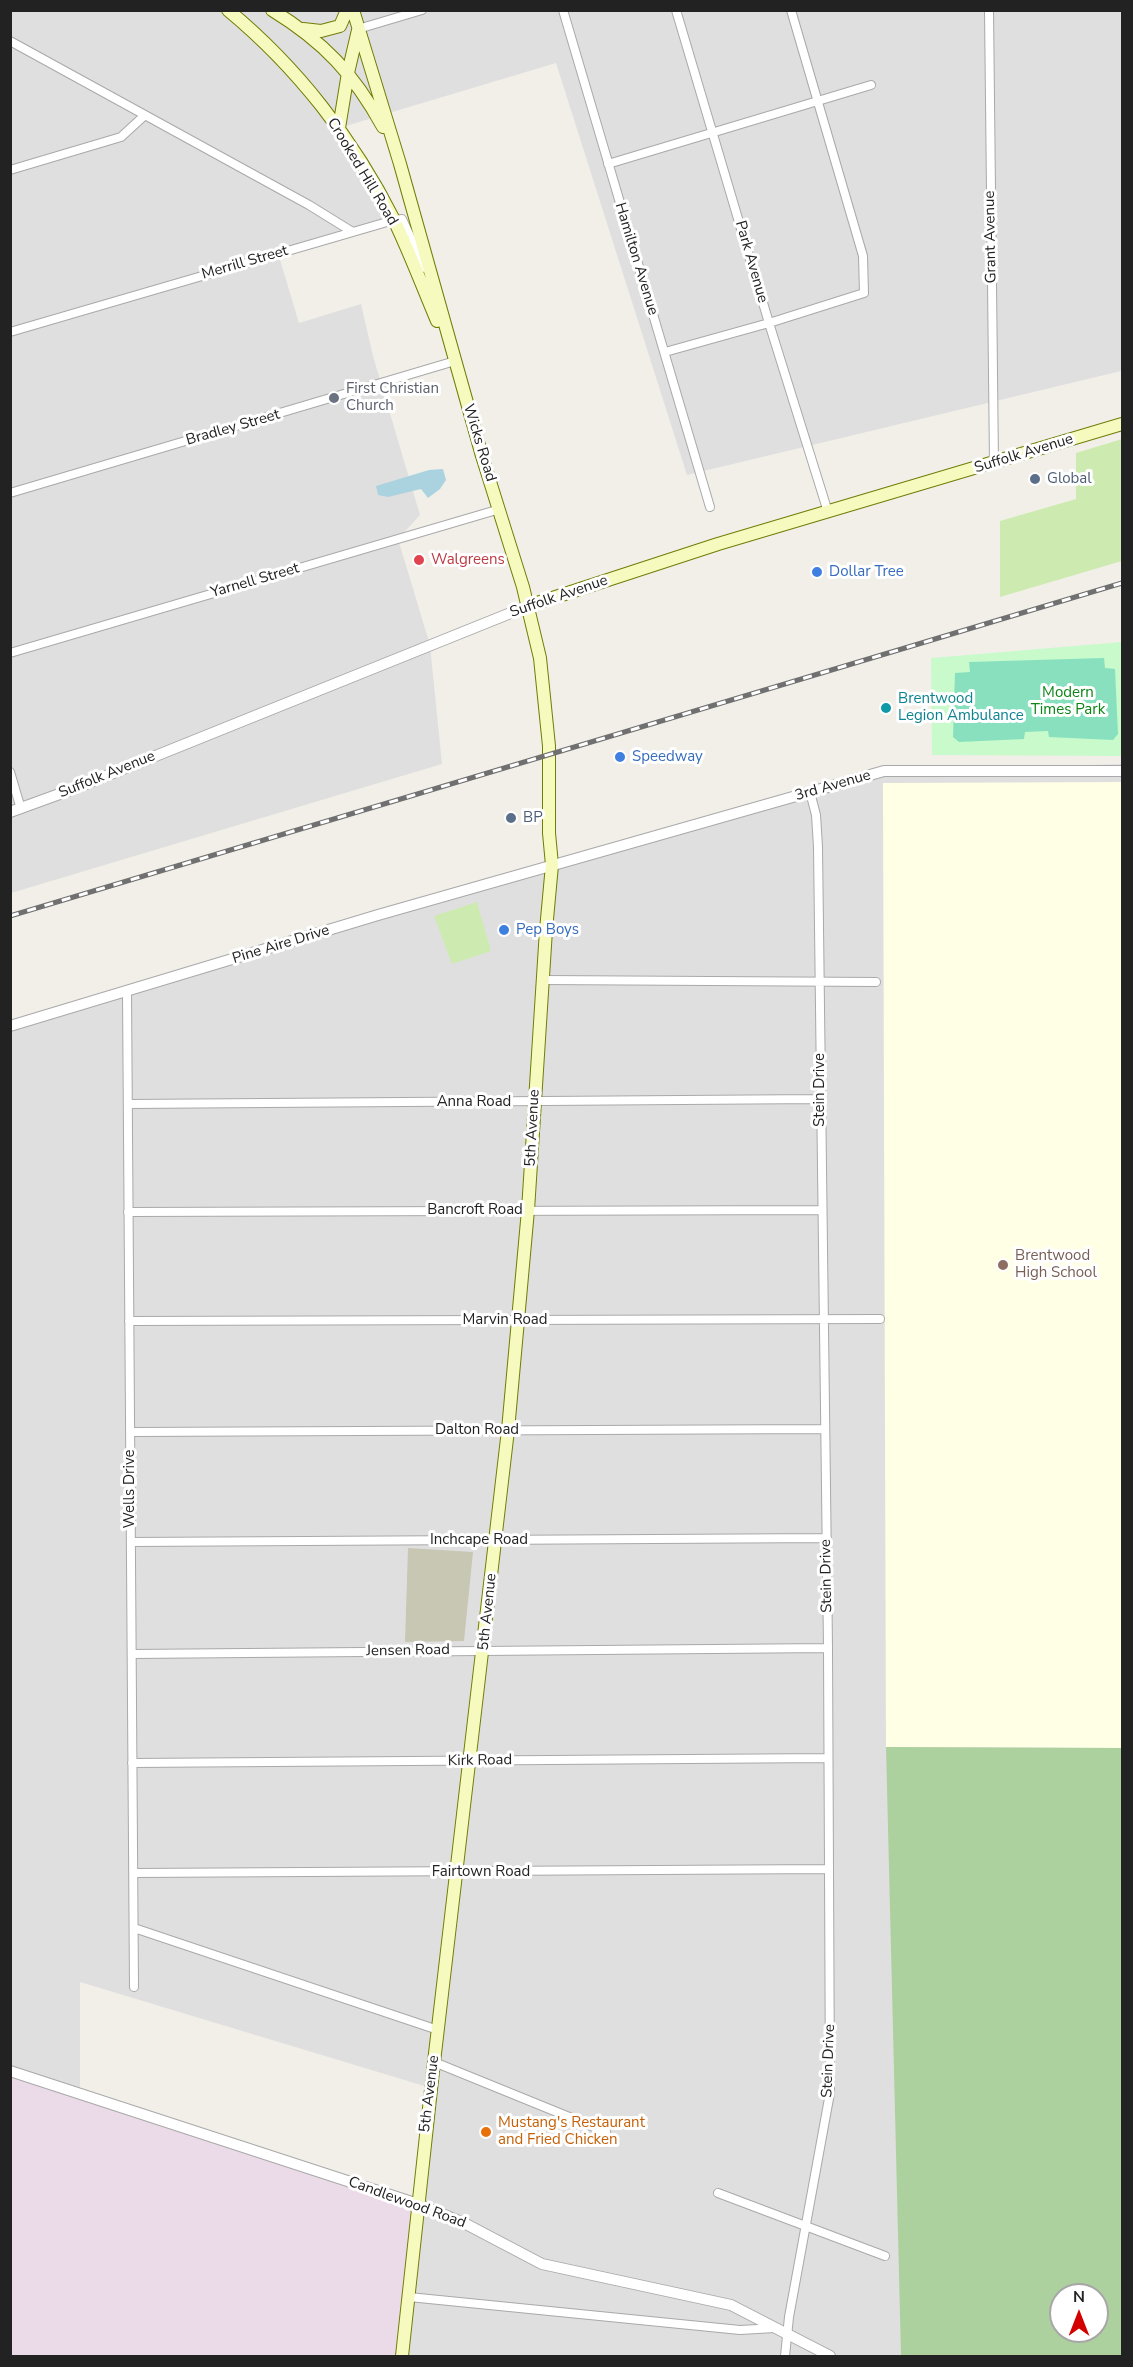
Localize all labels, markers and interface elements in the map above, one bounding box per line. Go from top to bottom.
street label: Crooked Hill Road [323,115,401,229]
street label: Grant Avenue [981,190,1001,284]
street label: Hamilton Avenue [610,200,662,318]
street label: Park Avenue [731,219,771,305]
street label: Merrill Street [200,242,290,284]
place label: First Christian Church [346,380,439,415]
marker: First Christian Church [327,391,341,405]
street label: Wicks Road [459,402,499,484]
street label: Bradley Street [184,406,282,450]
street label: Suffolk Avenue [972,430,1076,478]
place label: Global [1047,470,1092,488]
marker: Global [1028,472,1042,486]
place label: Walgreens [431,551,505,569]
marker: Walgreens [412,553,426,567]
street label: Yarnell Street [209,560,301,602]
place label: Dollar Tree [829,563,904,581]
marker: Dollar Tree [810,565,824,579]
street label: Suffolk Avenue [508,572,610,622]
park label: Modern Times Park [1031,684,1105,719]
place label: Brentwood Legion Ambulance [898,690,1024,725]
marker: Brentwood Legion Ambulance [879,701,893,715]
street label: Suffolk Avenue [56,747,158,803]
place label: Speedway [632,748,703,766]
marker: Speedway [613,750,627,764]
street label: 3rd Avenue [793,767,873,805]
place label: BP [523,809,543,827]
marker: BP [504,811,518,825]
place label: Pep Boys [516,921,579,939]
street label: Pine Aire Drive [230,922,332,968]
marker: Pep Boys [497,923,511,937]
street label: Stein Drive [811,1053,829,1127]
street label: 5th Avenue [522,1089,544,1167]
street label: Anna Road [437,1093,511,1111]
street label: Bancroft Road [427,1201,523,1219]
place label: Brentwood High School [1015,1247,1097,1282]
marker: Brentwood High School [996,1258,1010,1272]
street label: Marvin Road [462,1311,548,1329]
street label: Dalton Road [435,1421,519,1439]
street label: Wells Drive [121,1449,139,1529]
street label: Inchcape Road [430,1531,528,1549]
street label: Stein Drive [817,1539,837,1613]
street label: 5th Avenue [475,1572,501,1652]
street label: Jensen Road [366,1641,450,1661]
street label: Kirk Road [448,1751,512,1771]
street label: Fairtown Road [432,1863,530,1881]
street label: Stein Drive [819,2024,839,2098]
street label: 5th Avenue [416,2054,444,2134]
place label: Mustang's Restaurant and Fried Chicken [498,2114,645,2149]
marker: Mustang's Restaurant and Fried Chicken [479,2125,493,2139]
street label: Candlewood Road [346,2173,468,2233]
north arrow [1049,2283,1109,2343]
text: N [1073,2286,1085,2308]

